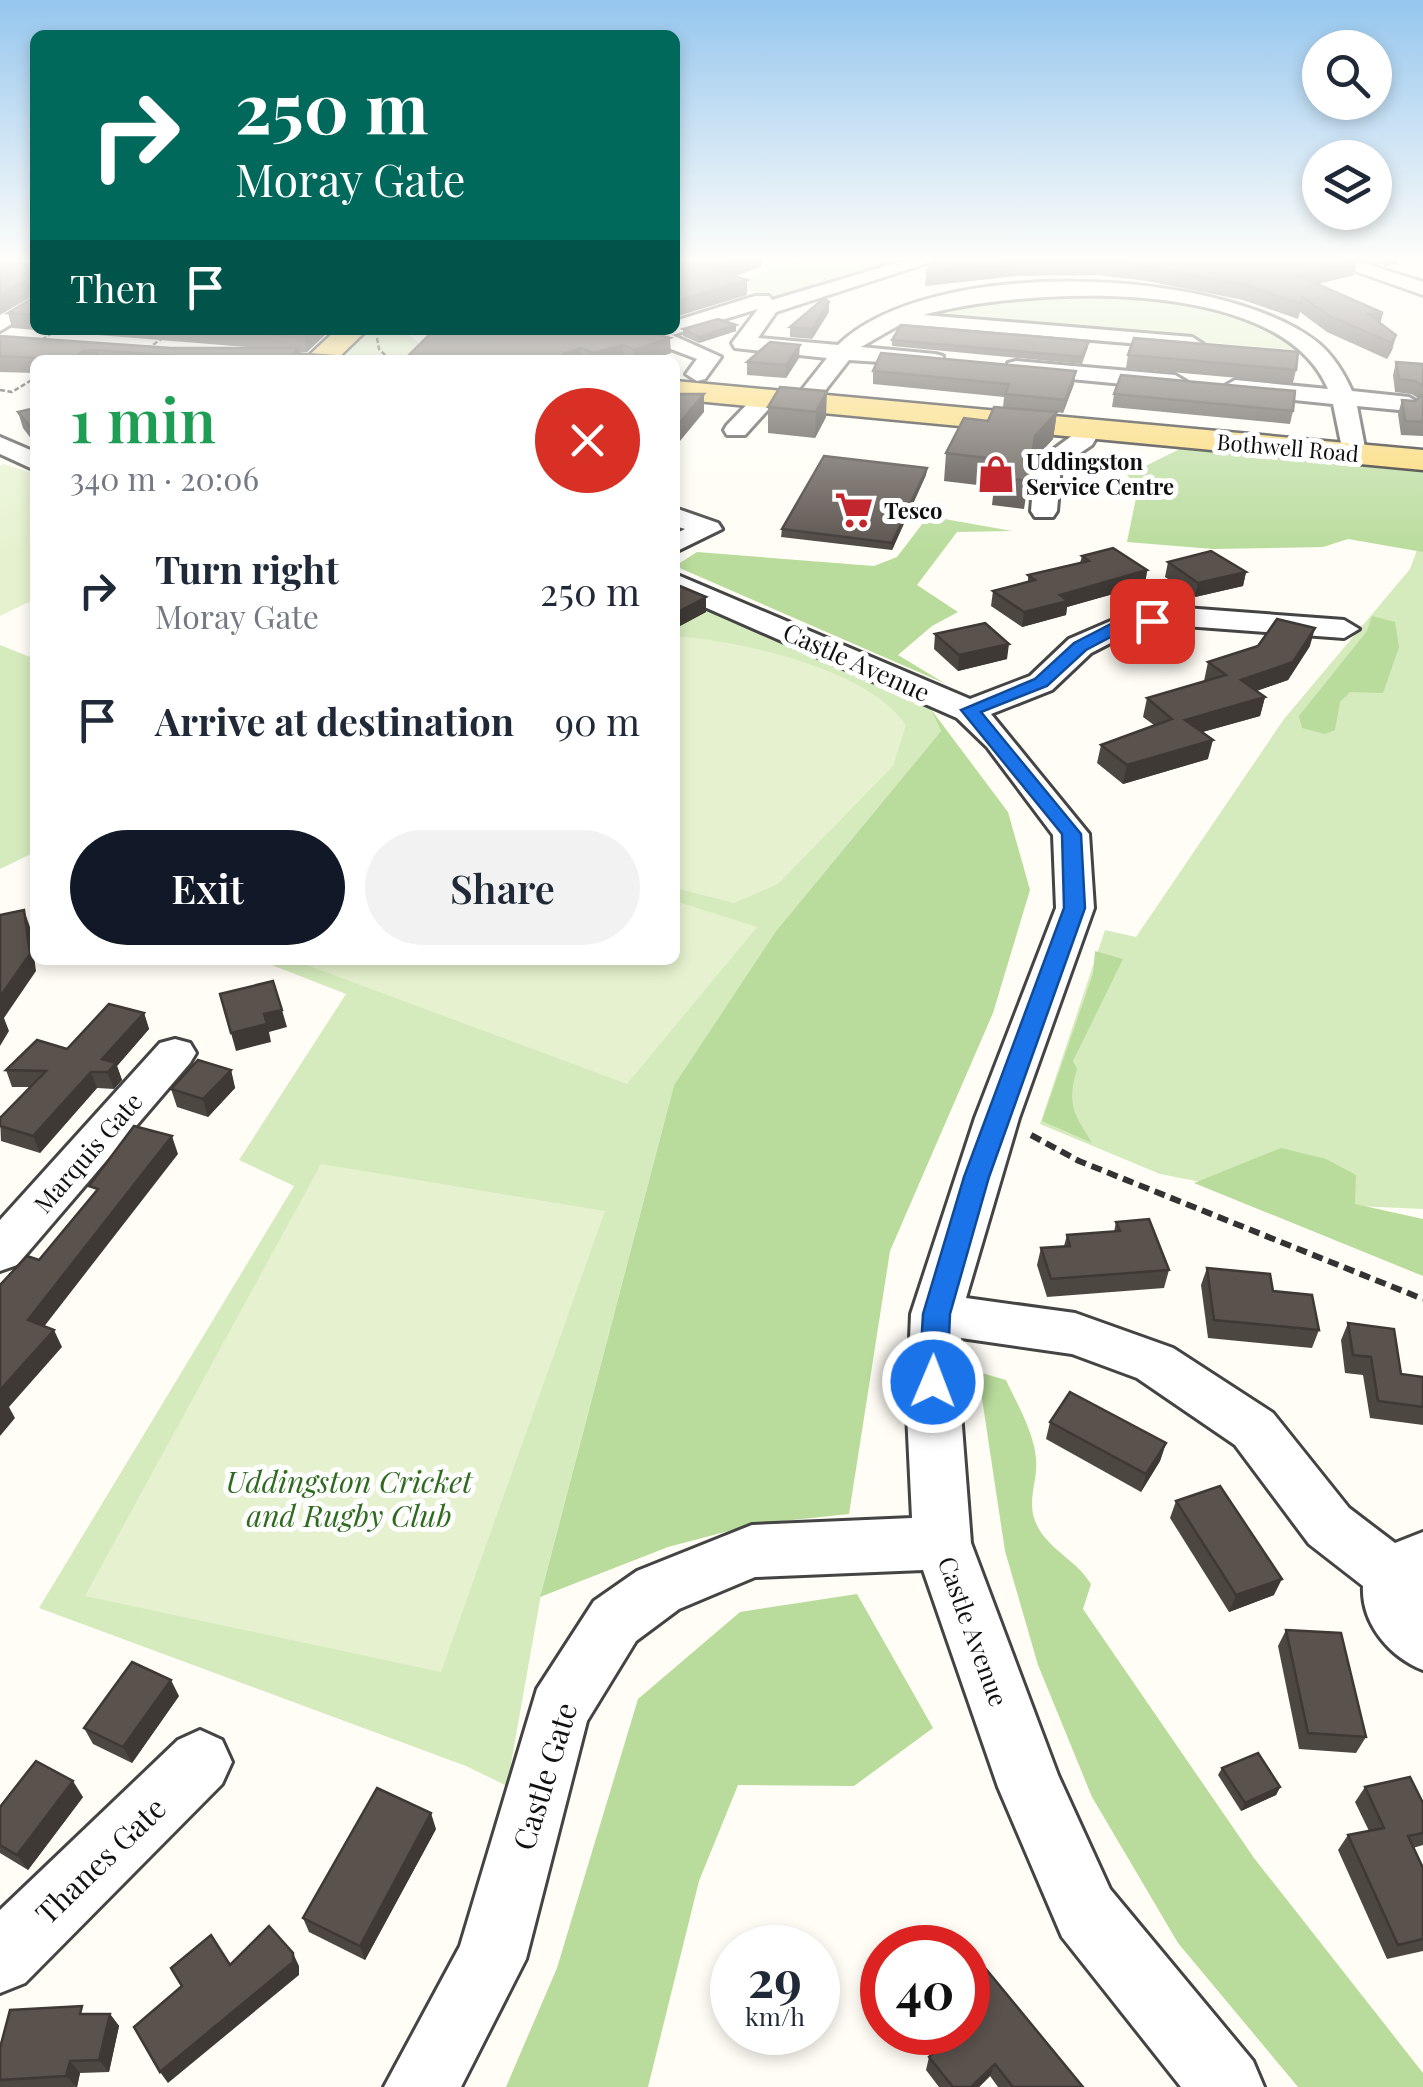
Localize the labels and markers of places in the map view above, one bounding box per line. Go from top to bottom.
place label: Uddingston Service Centre [1026,446,1174,501]
shop icon: Uddingston Service Centre [975,453,1017,495]
supermarket icon: Tesco [833,489,875,531]
place label: Tesco [884,495,942,525]
pin [1110,579,1195,664]

